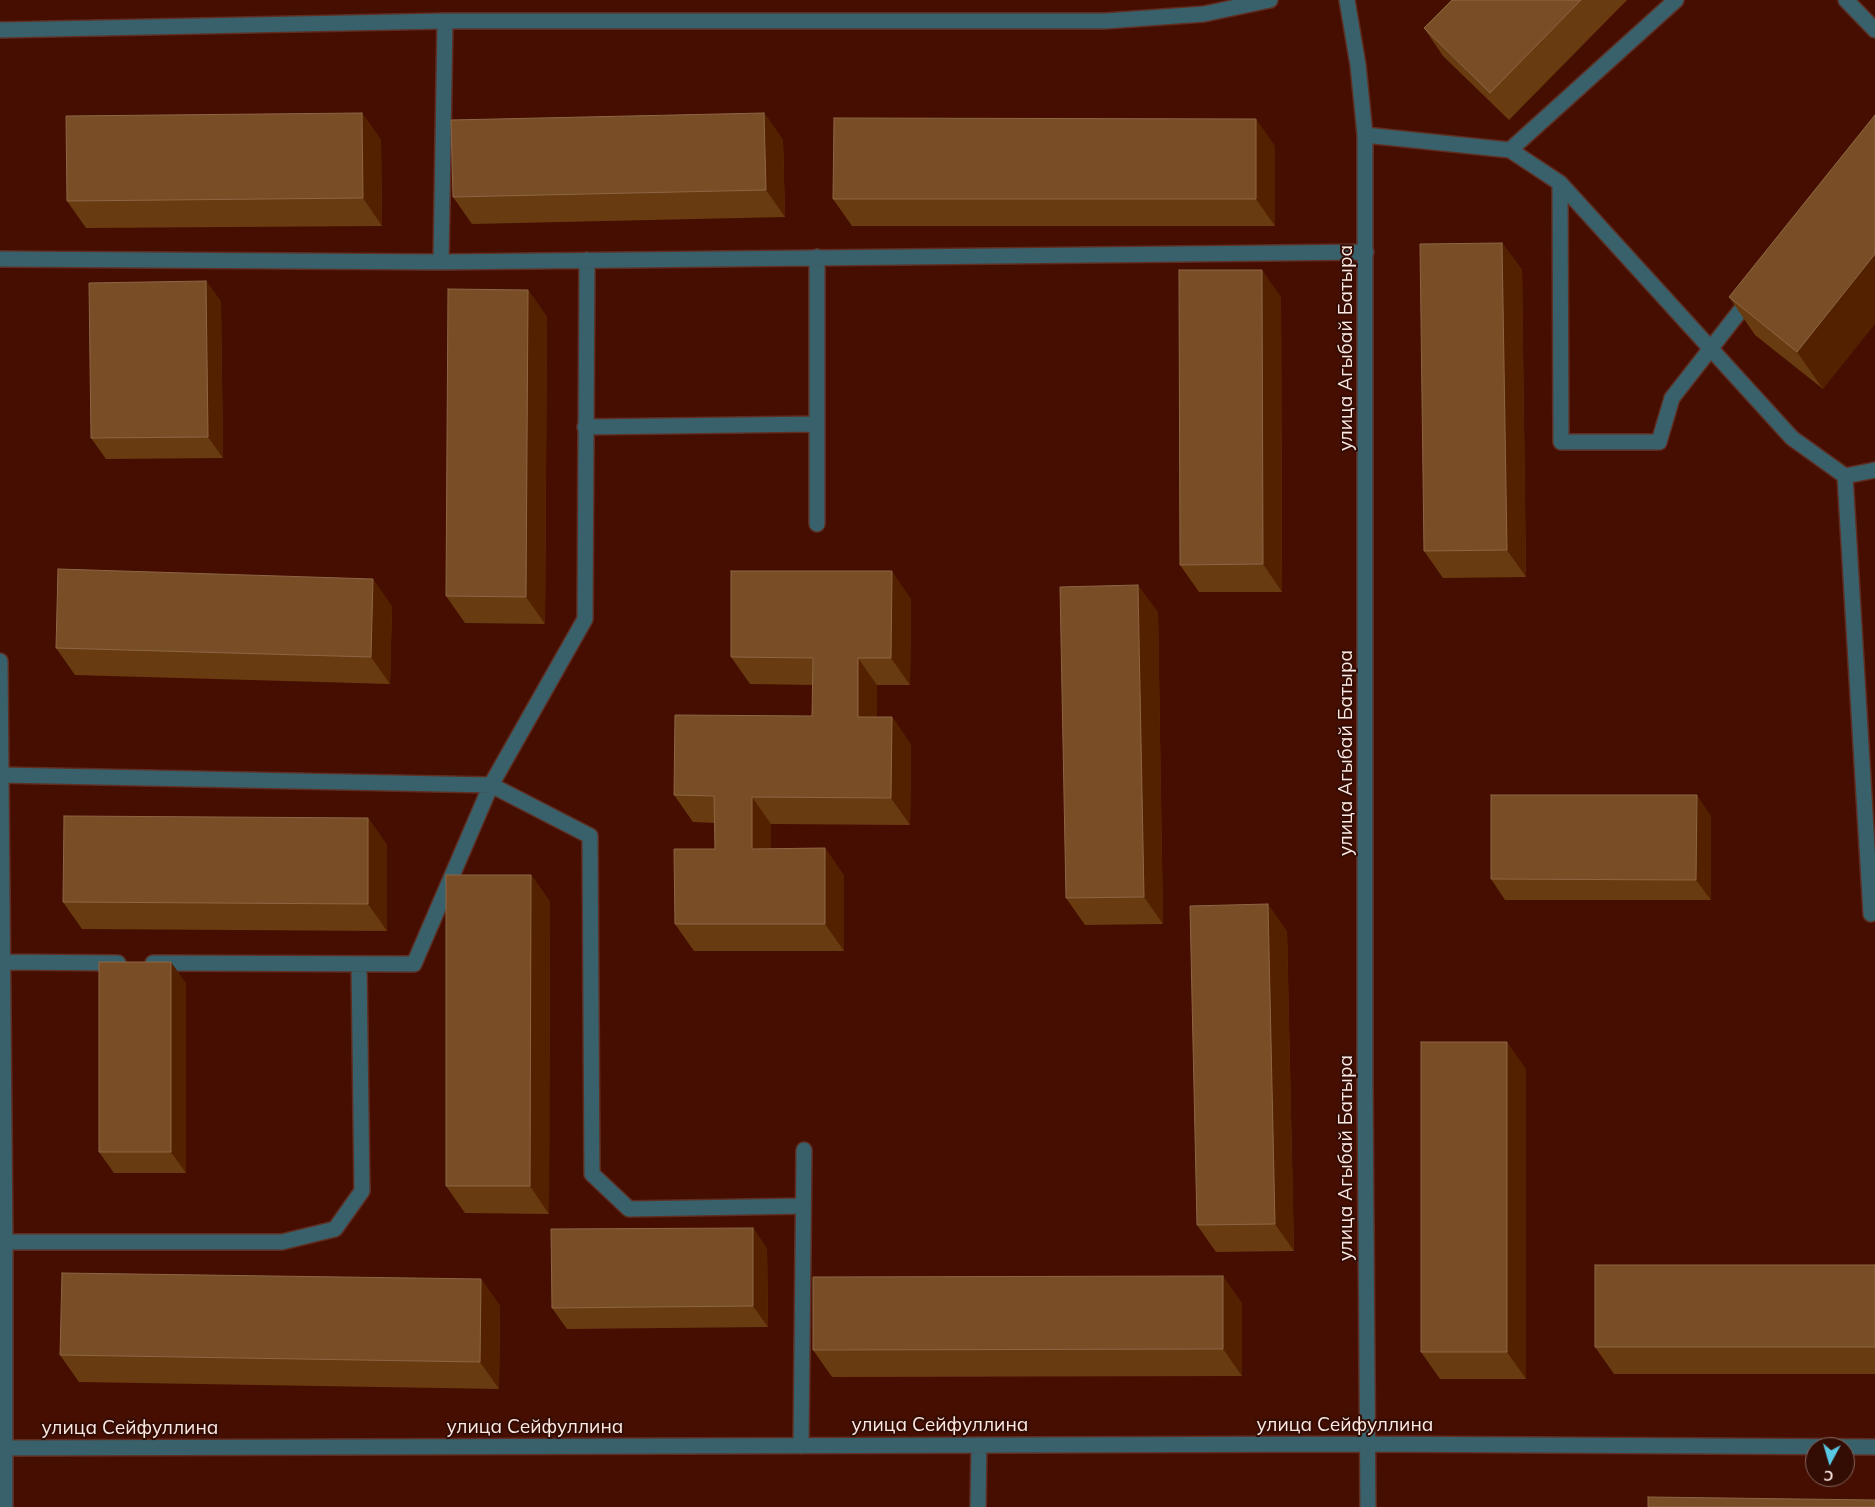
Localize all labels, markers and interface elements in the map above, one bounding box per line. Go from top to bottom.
street label: улица Агыбай Батыра [1335,245,1357,451]
street label: улица Агыбай Батыра [1335,650,1357,856]
street label: улица Агыбай Батыра [1335,1055,1357,1261]
street label: улица Сейфуллина [852,1414,1028,1436]
street label: улица Сейфуллина [1257,1414,1433,1436]
street label: улица Сейфуллина [447,1416,623,1438]
street label: улица Сейфуллина [42,1417,218,1439]
north arrow [1805,1437,1855,1487]
text: С [1823,1466,1834,1485]

